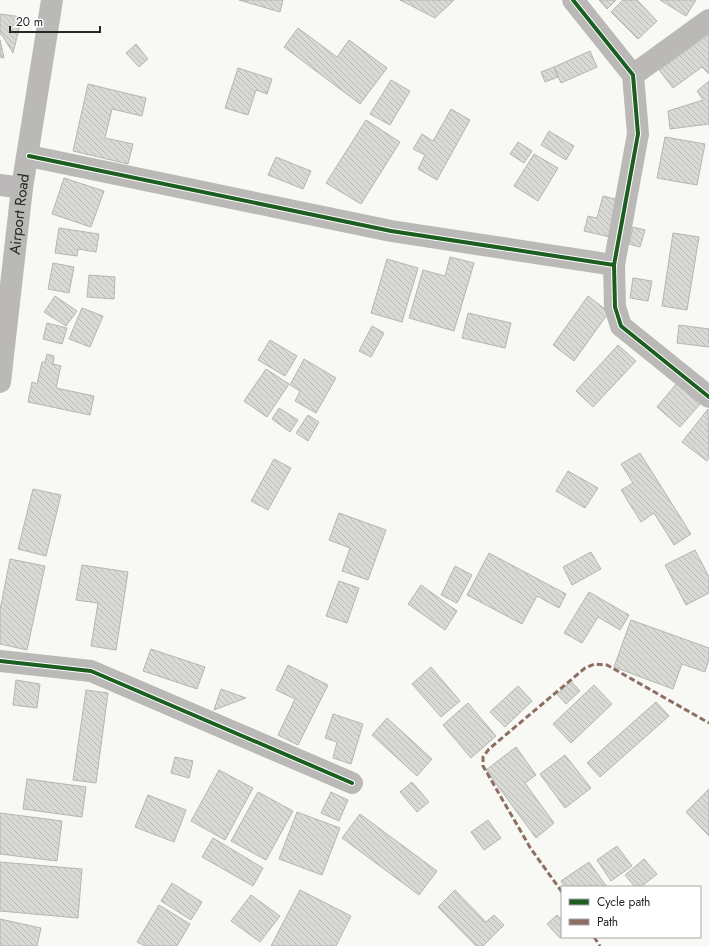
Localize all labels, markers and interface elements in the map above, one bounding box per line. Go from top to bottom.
scale bar [10,8,100,34]
text: 20 m [16,13,43,31]
street label: Airport Road [4,172,35,256]
legend [561,886,701,938]
text: Cycle path [597,893,650,911]
text: Path [597,913,618,931]

